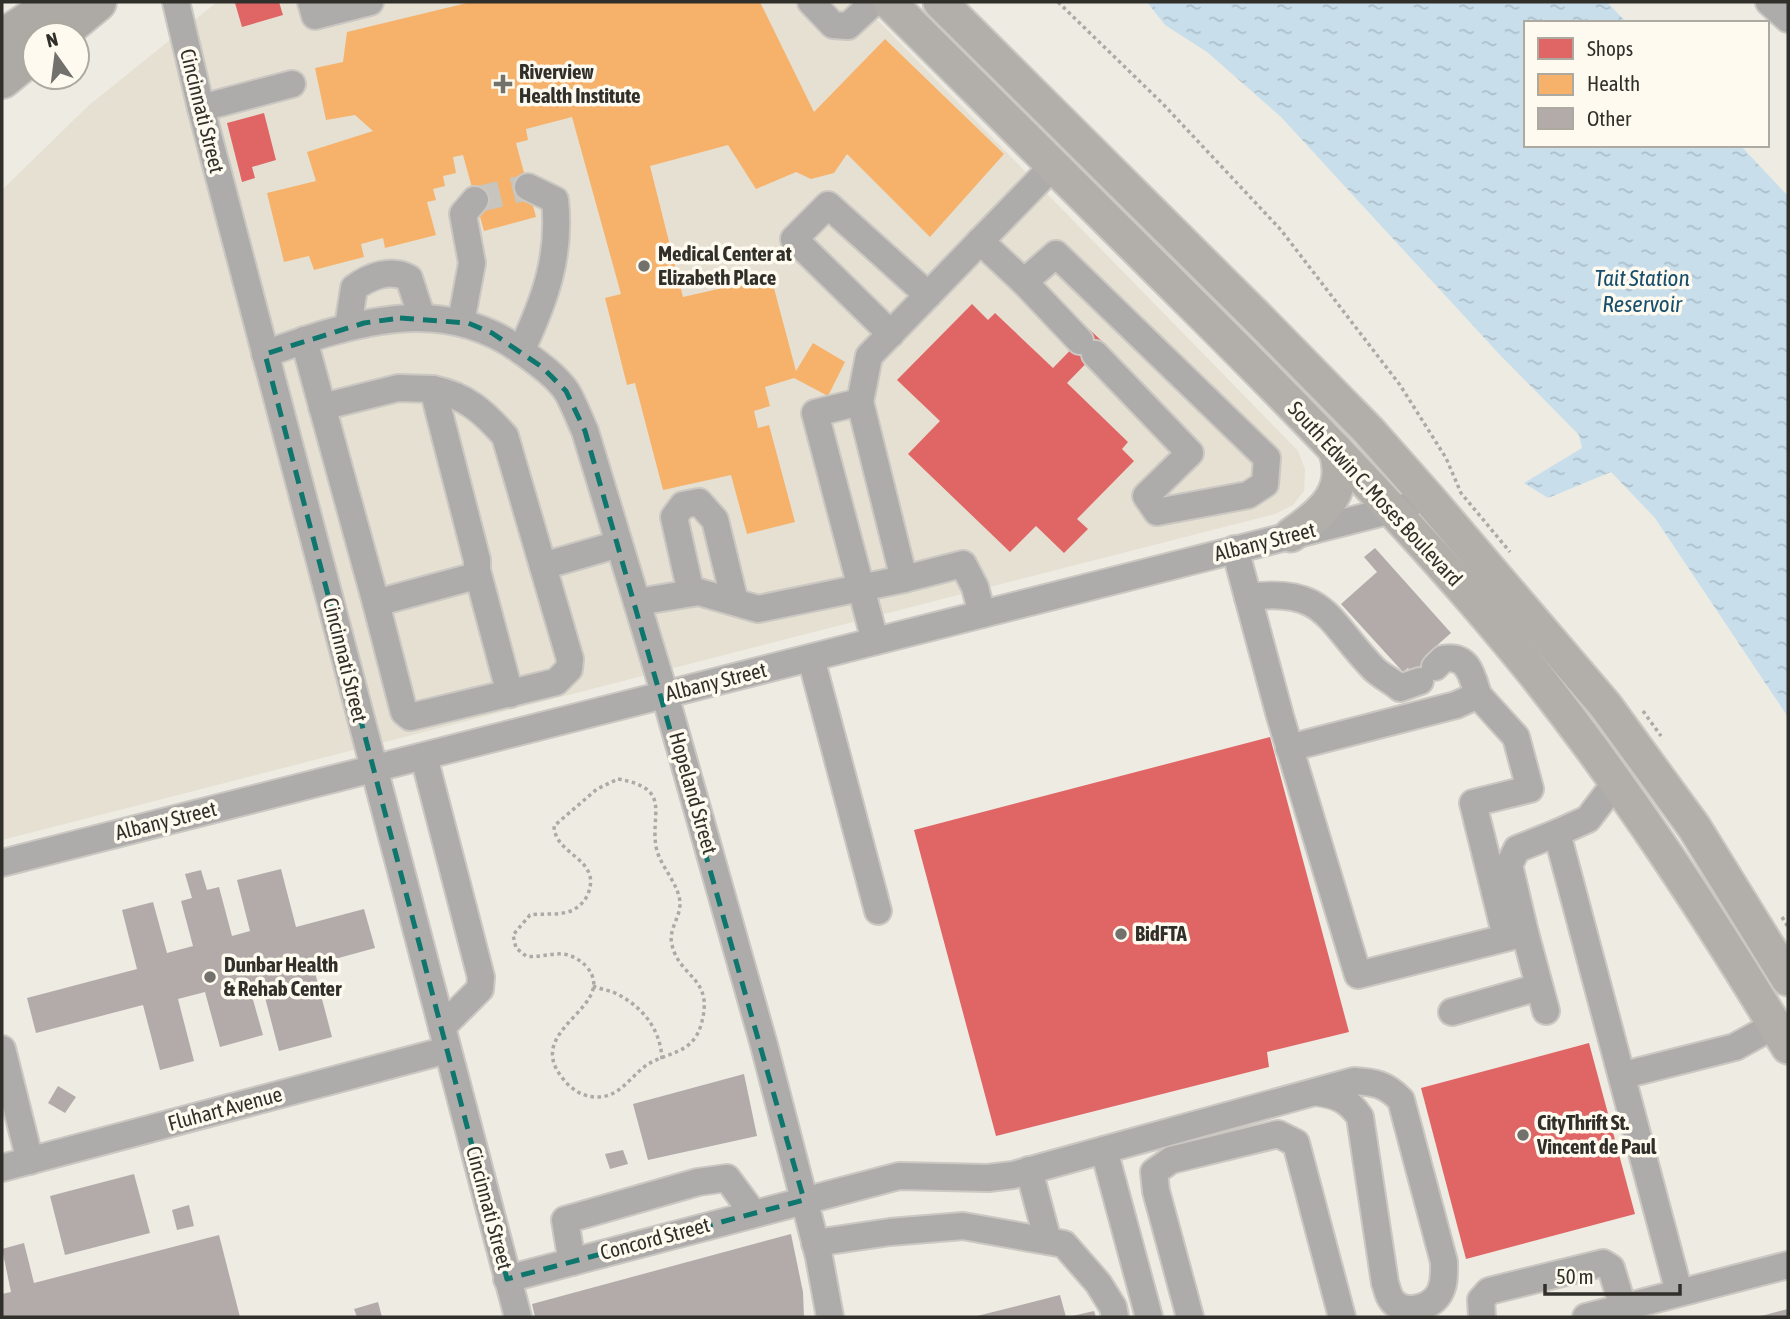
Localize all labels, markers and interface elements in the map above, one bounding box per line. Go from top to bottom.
north arrow [21,21,91,91]
legend [1524,21,1769,147]
text: N [44,27,60,52]
text: Shops [1587,36,1633,60]
street label: Cincinnati Street [176,46,230,175]
place label: Riverview Health Institute [519,59,641,107]
text: Health [1587,71,1640,95]
marker: Riverview Health Institute [493,74,513,94]
text: Other [1587,106,1632,130]
place label: Medical Center at Elizabeth Place [658,241,792,289]
marker: Medical Center at Elizabeth Place [636,258,652,274]
water label: Tait Station Reservoir [1594,265,1690,317]
street label: South Edwin C. Moses Boulevard [1284,396,1468,591]
street label: Albany Street [1212,517,1318,565]
street label: Cincinnati Street [319,595,373,724]
street label: Albany Street [663,657,769,705]
street label: Hopeland Street [665,729,723,857]
street label: Albany Street [113,796,219,844]
place label: BidFTA [1135,921,1188,945]
marker: BidFTA [1113,926,1129,942]
place label: Dunbar Health & Rehab Center [224,952,342,1000]
marker: Dunbar Health & Rehab Center [202,969,218,985]
street label: Fluhart Avenue [165,1081,284,1135]
place label: CityThrift St. Vincent de Paul [1536,1110,1657,1158]
marker: CityThrift St. Vincent de Paul [1515,1127,1531,1143]
street label: Cincinnati Street [462,1143,518,1272]
street label: Concord Street [597,1212,712,1264]
scale bar [1545,1252,1680,1296]
text: 50 m [1556,1264,1594,1288]

